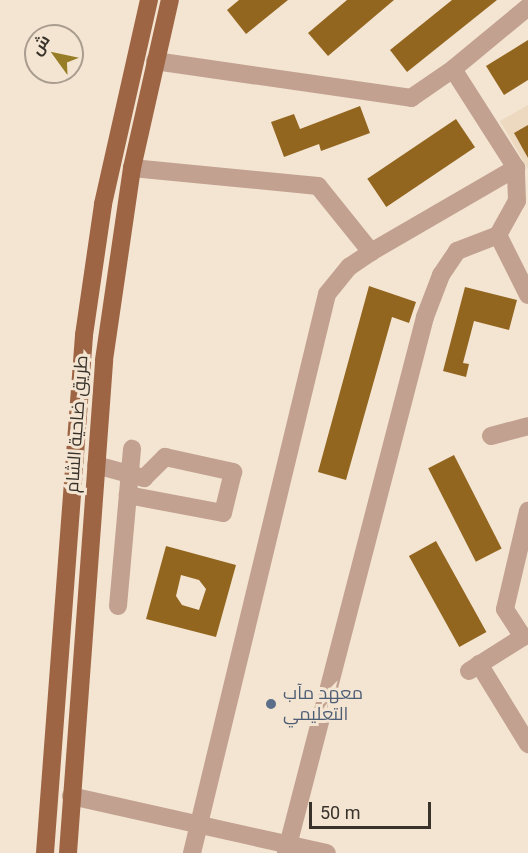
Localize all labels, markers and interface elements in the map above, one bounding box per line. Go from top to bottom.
north arrow [24,24,84,84]
text: ش [27,31,54,59]
street label: طريق ضاحية الشام [61,355,93,493]
place label: معهد مآب التعليمي [283,683,363,726]
marker: معهد مآب التعليمي [264,697,278,711]
scale bar [312,790,434,828]
text: 50 m [320,802,360,823]

